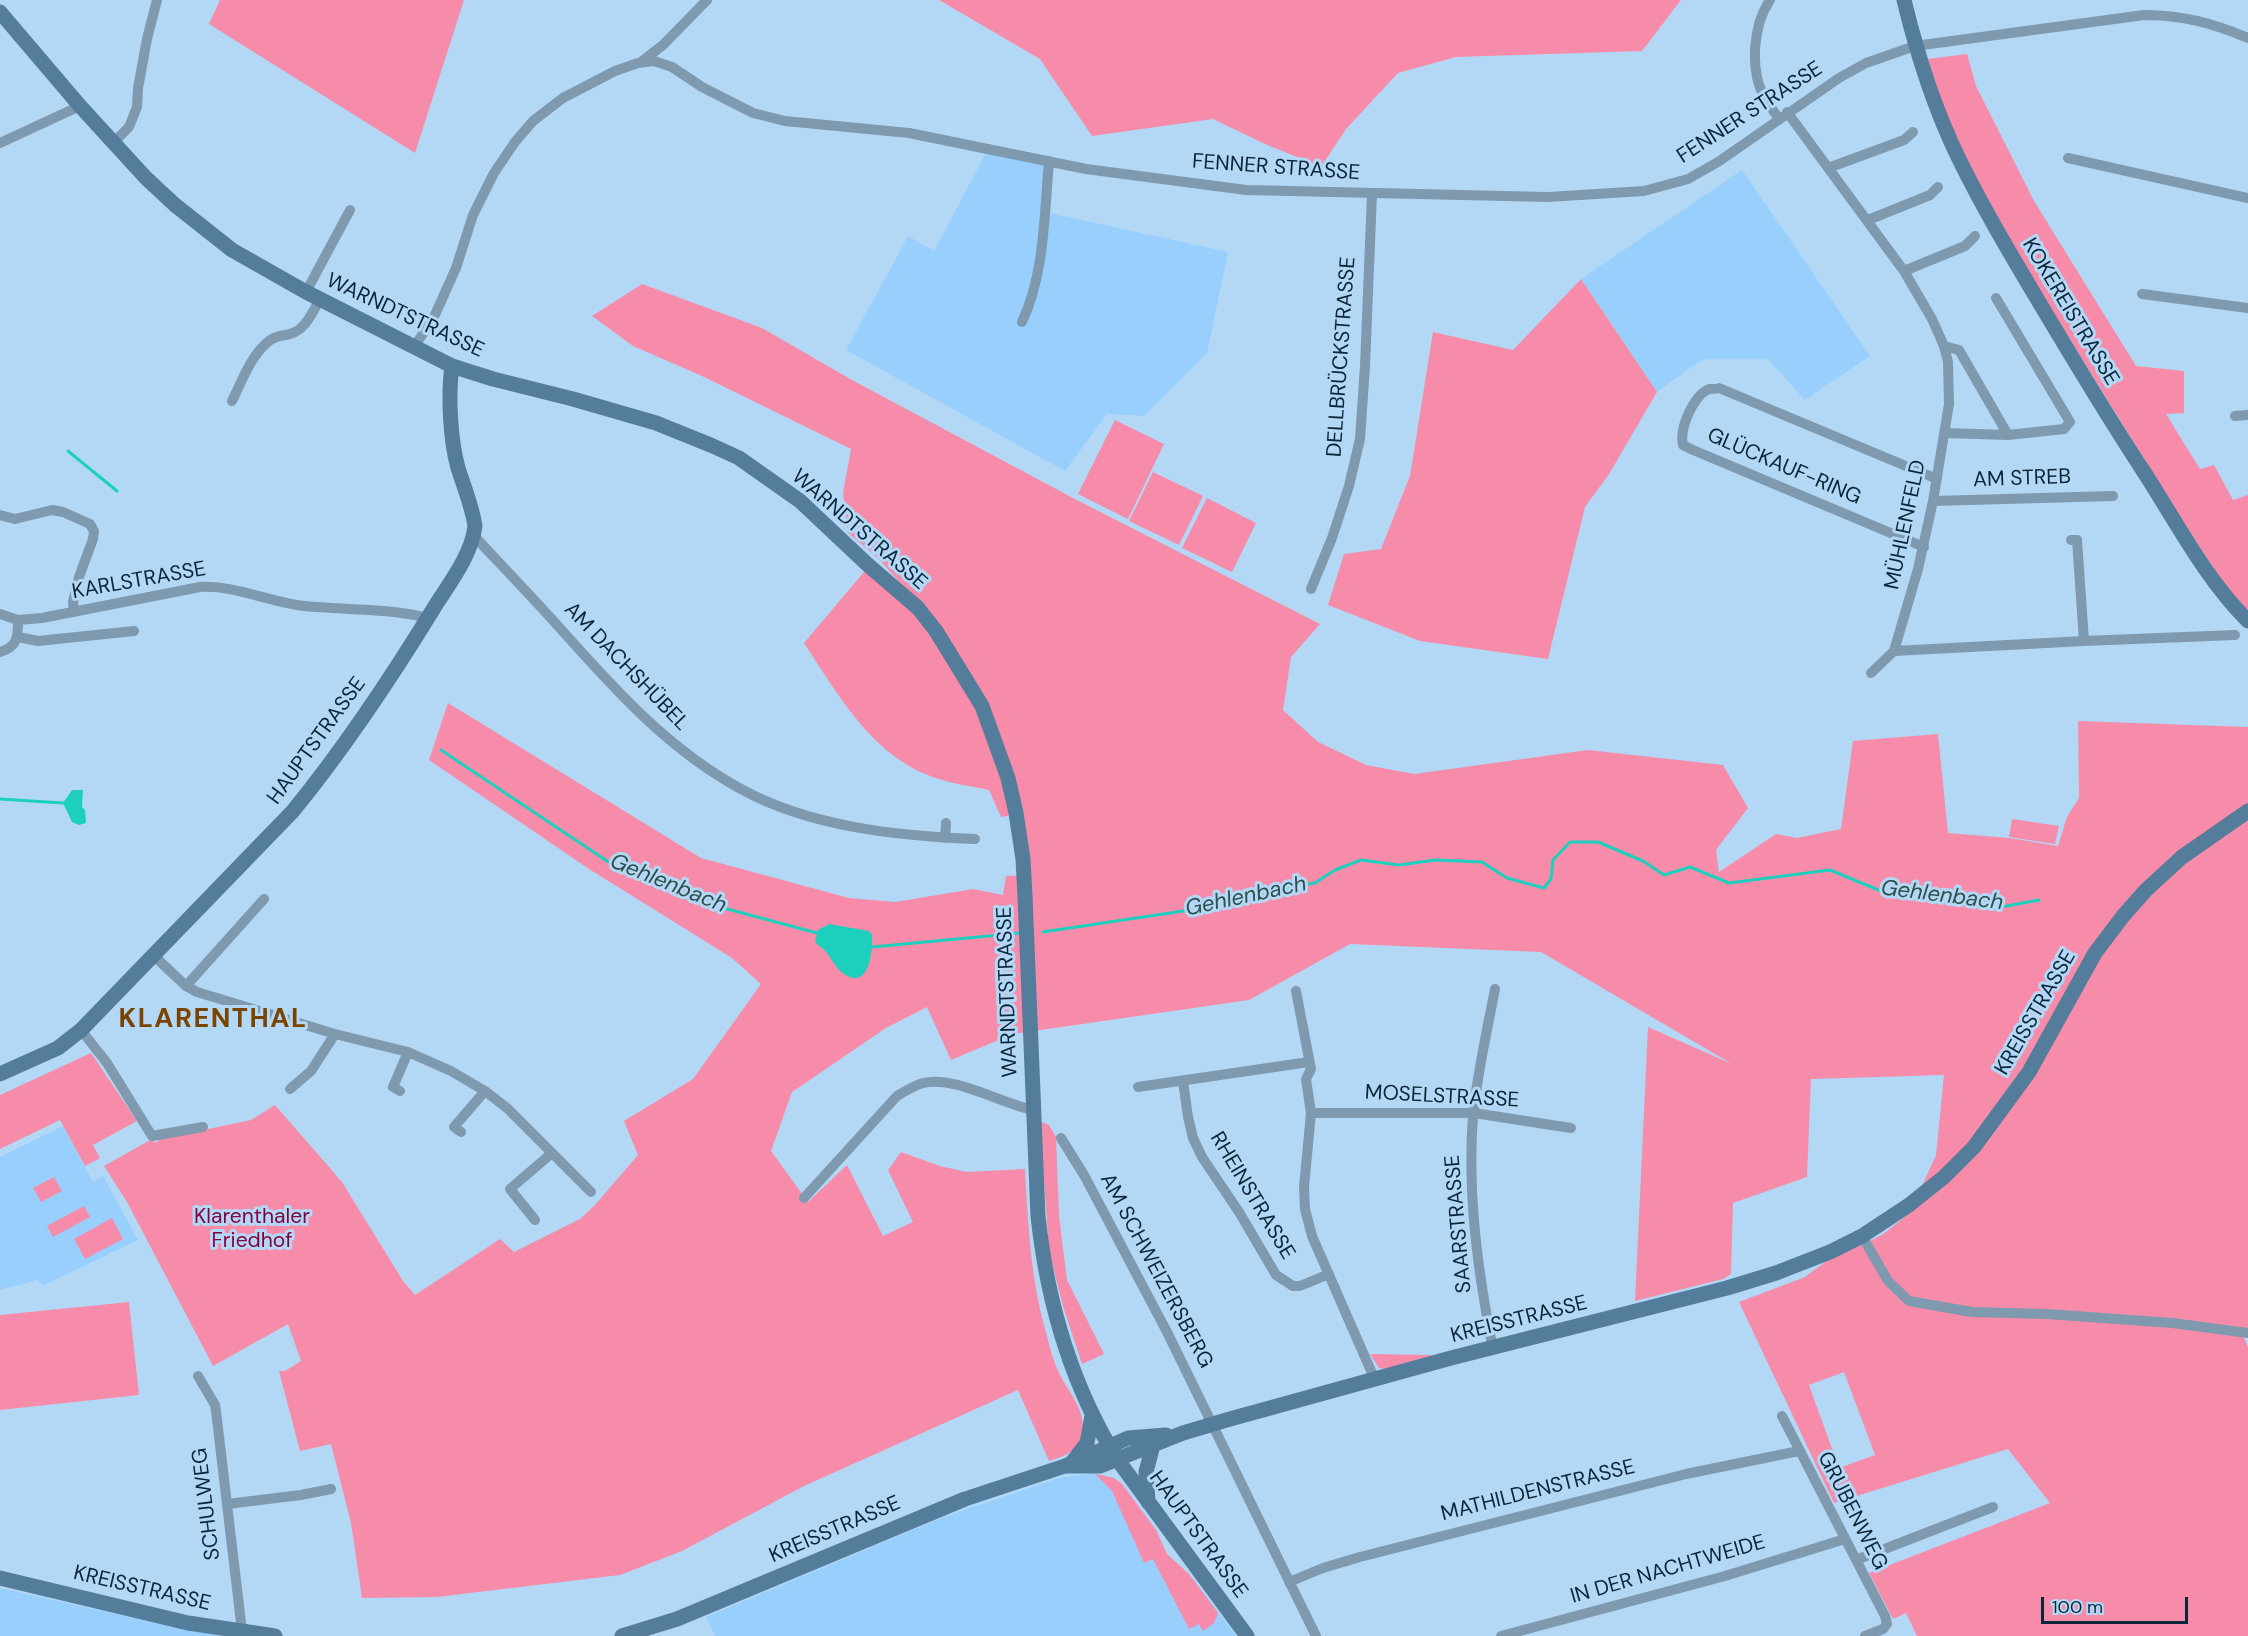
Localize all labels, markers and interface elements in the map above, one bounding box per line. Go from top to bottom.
street label: FENNER STRASSE [1673,57,1827,169]
street label: FENNER STRASSE [1191,150,1361,186]
street label: KOKEREISTRASSE [2016,234,2124,390]
street label: DELLBRÜCKSTRASSE [1322,256,1362,458]
street label: WARNDTSTRASSE [322,268,488,364]
street label: GLÜCKAUF-RING [1703,423,1865,511]
street label: MÜHLENFELD [1880,458,1932,592]
street label: WARNDTSTRASSE [786,464,932,596]
street label: AM STREB [1973,465,2071,493]
street label: KARLSTRASSE [70,557,208,605]
street label: AM DACHSHÜBEL [558,598,694,736]
street label: HAUPTSTRASSE [262,672,372,810]
water label: Gehlenbach [606,849,730,919]
water label: Gehlenbach [1183,871,1309,923]
water label: Gehlenbach [1879,875,2005,917]
street label: WARNDTSTRASSE [992,906,1024,1078]
street label: KREISSTRASSE [1990,946,2082,1080]
district label: KLARENTHAL [119,1004,307,1036]
street label: MOSELSTRASSE [1364,1080,1520,1114]
street label: RHEINSTRASSE [1204,1128,1300,1264]
street label: SAARSTRASSE [1440,1154,1478,1294]
street label: AM SCHWEIZERSBERG [1094,1169,1218,1373]
park label: Klarenthaler Friedhof [194,1204,310,1254]
street label: KREISSTRASSE [1448,1291,1590,1349]
street label: SCHULWEG [188,1446,226,1562]
street label: GRUBENWEG [1811,1448,1893,1574]
street label: MATHILDENSTRASSE [1438,1455,1638,1527]
street label: HAUPTSTRASSE [1143,1466,1253,1604]
street label: KREISSTRASSE [766,1491,904,1569]
street label: IN DER NACHTWEIDE [1568,1530,1768,1610]
street label: KREISSTRASSE [71,1561,213,1617]
scale bar [2044,1585,2191,1623]
text: 100 m [2052,1595,2103,1619]

